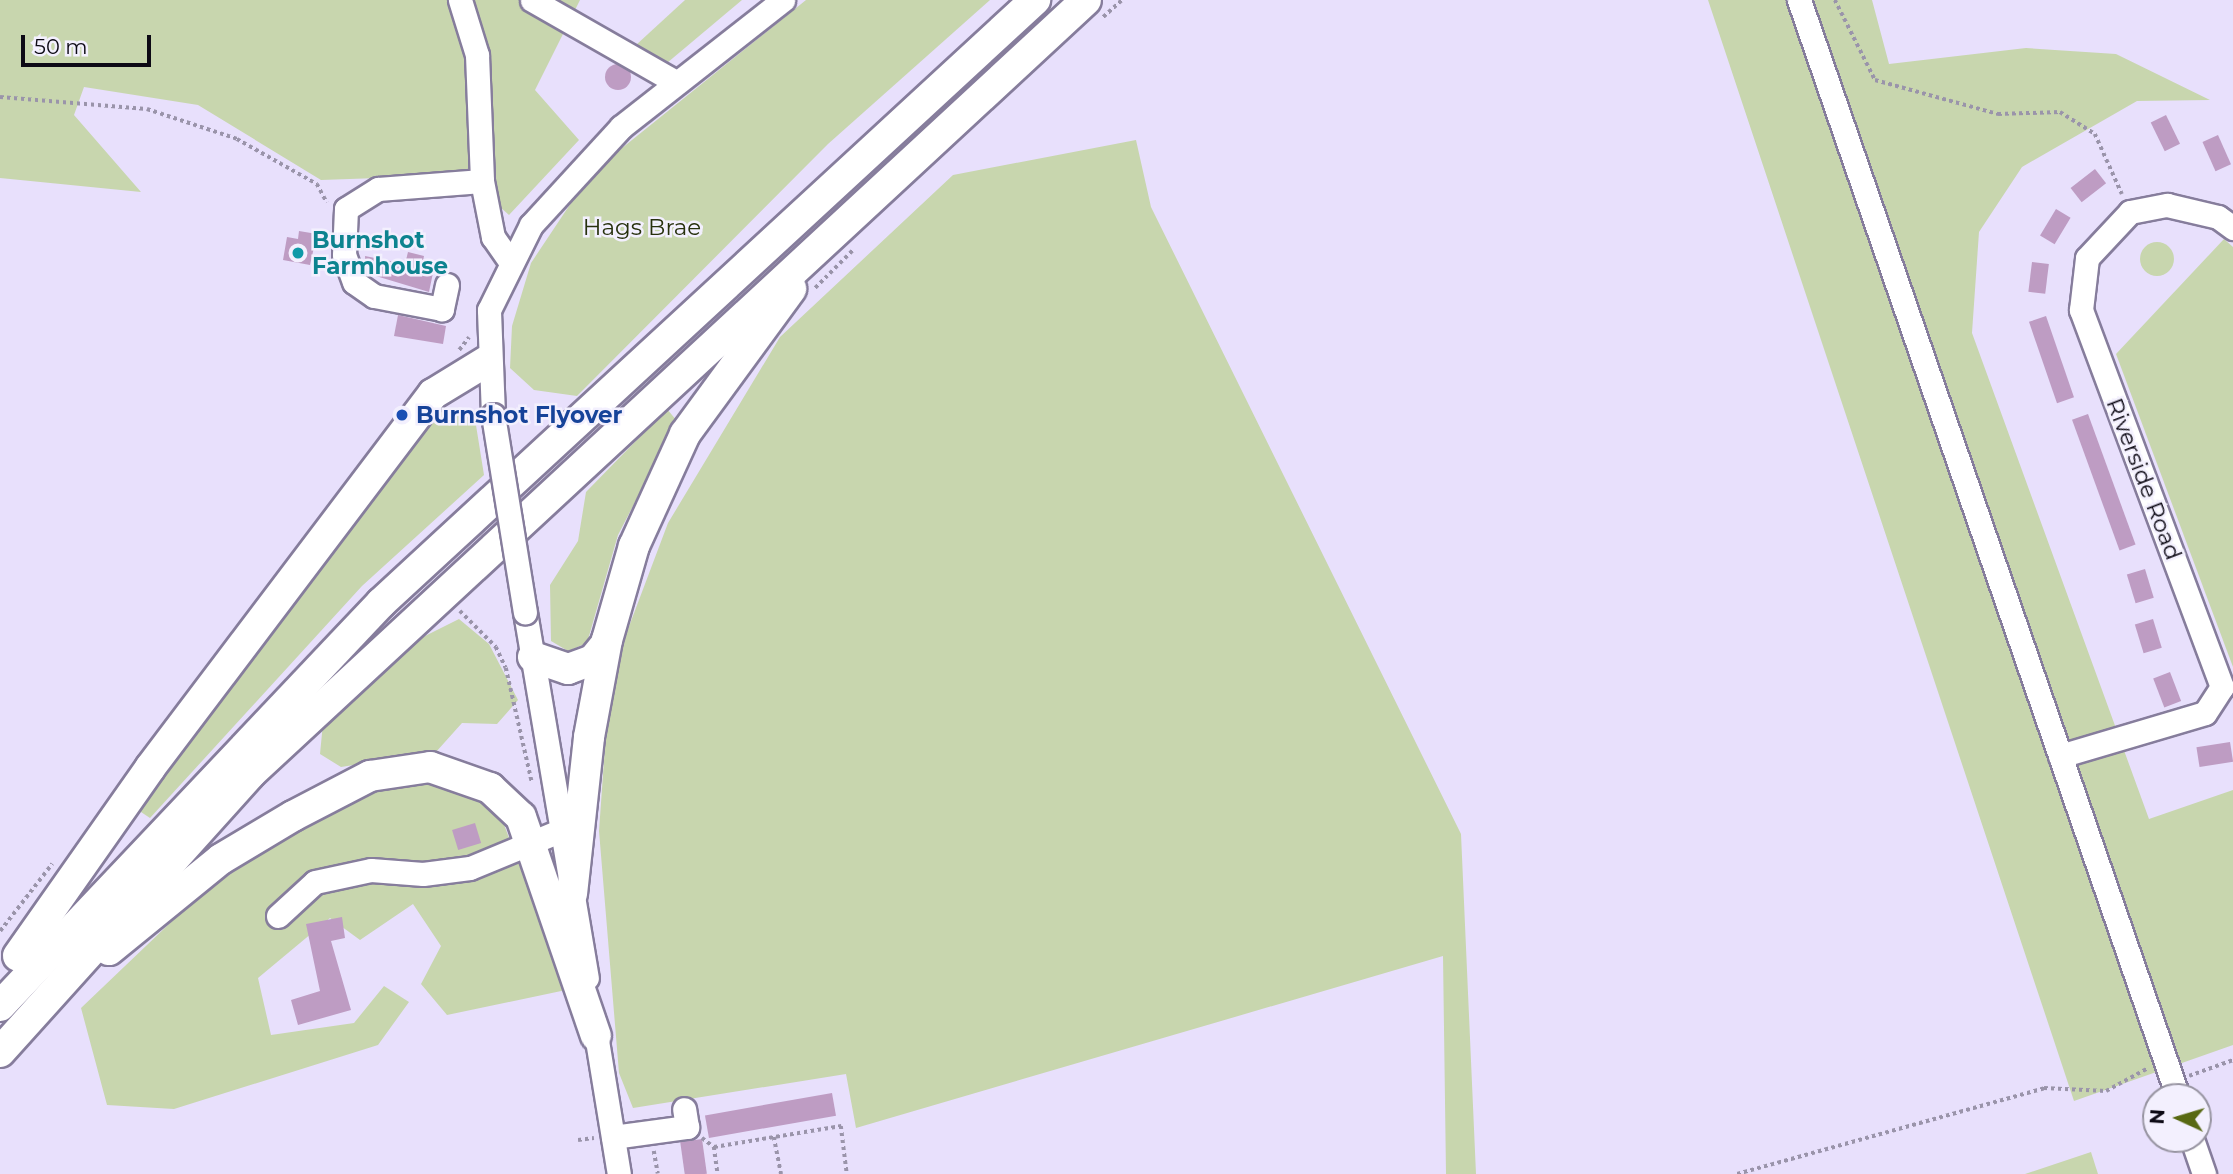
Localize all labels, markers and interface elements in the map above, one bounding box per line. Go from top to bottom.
scale bar [24,21,154,65]
text: 50 m [34,34,88,59]
park label: Hags Brae [583,213,701,241]
place label: Burnshot Farmhouse [312,226,448,280]
marker: Burnshot Farmhouse [290,245,306,261]
street label: Riverside Road [2100,394,2188,564]
place label: Burnshot Flyover [416,401,622,429]
marker: Burnshot Flyover [394,407,410,423]
north arrow [2142,1083,2212,1153]
text: N [2146,1108,2170,1125]

